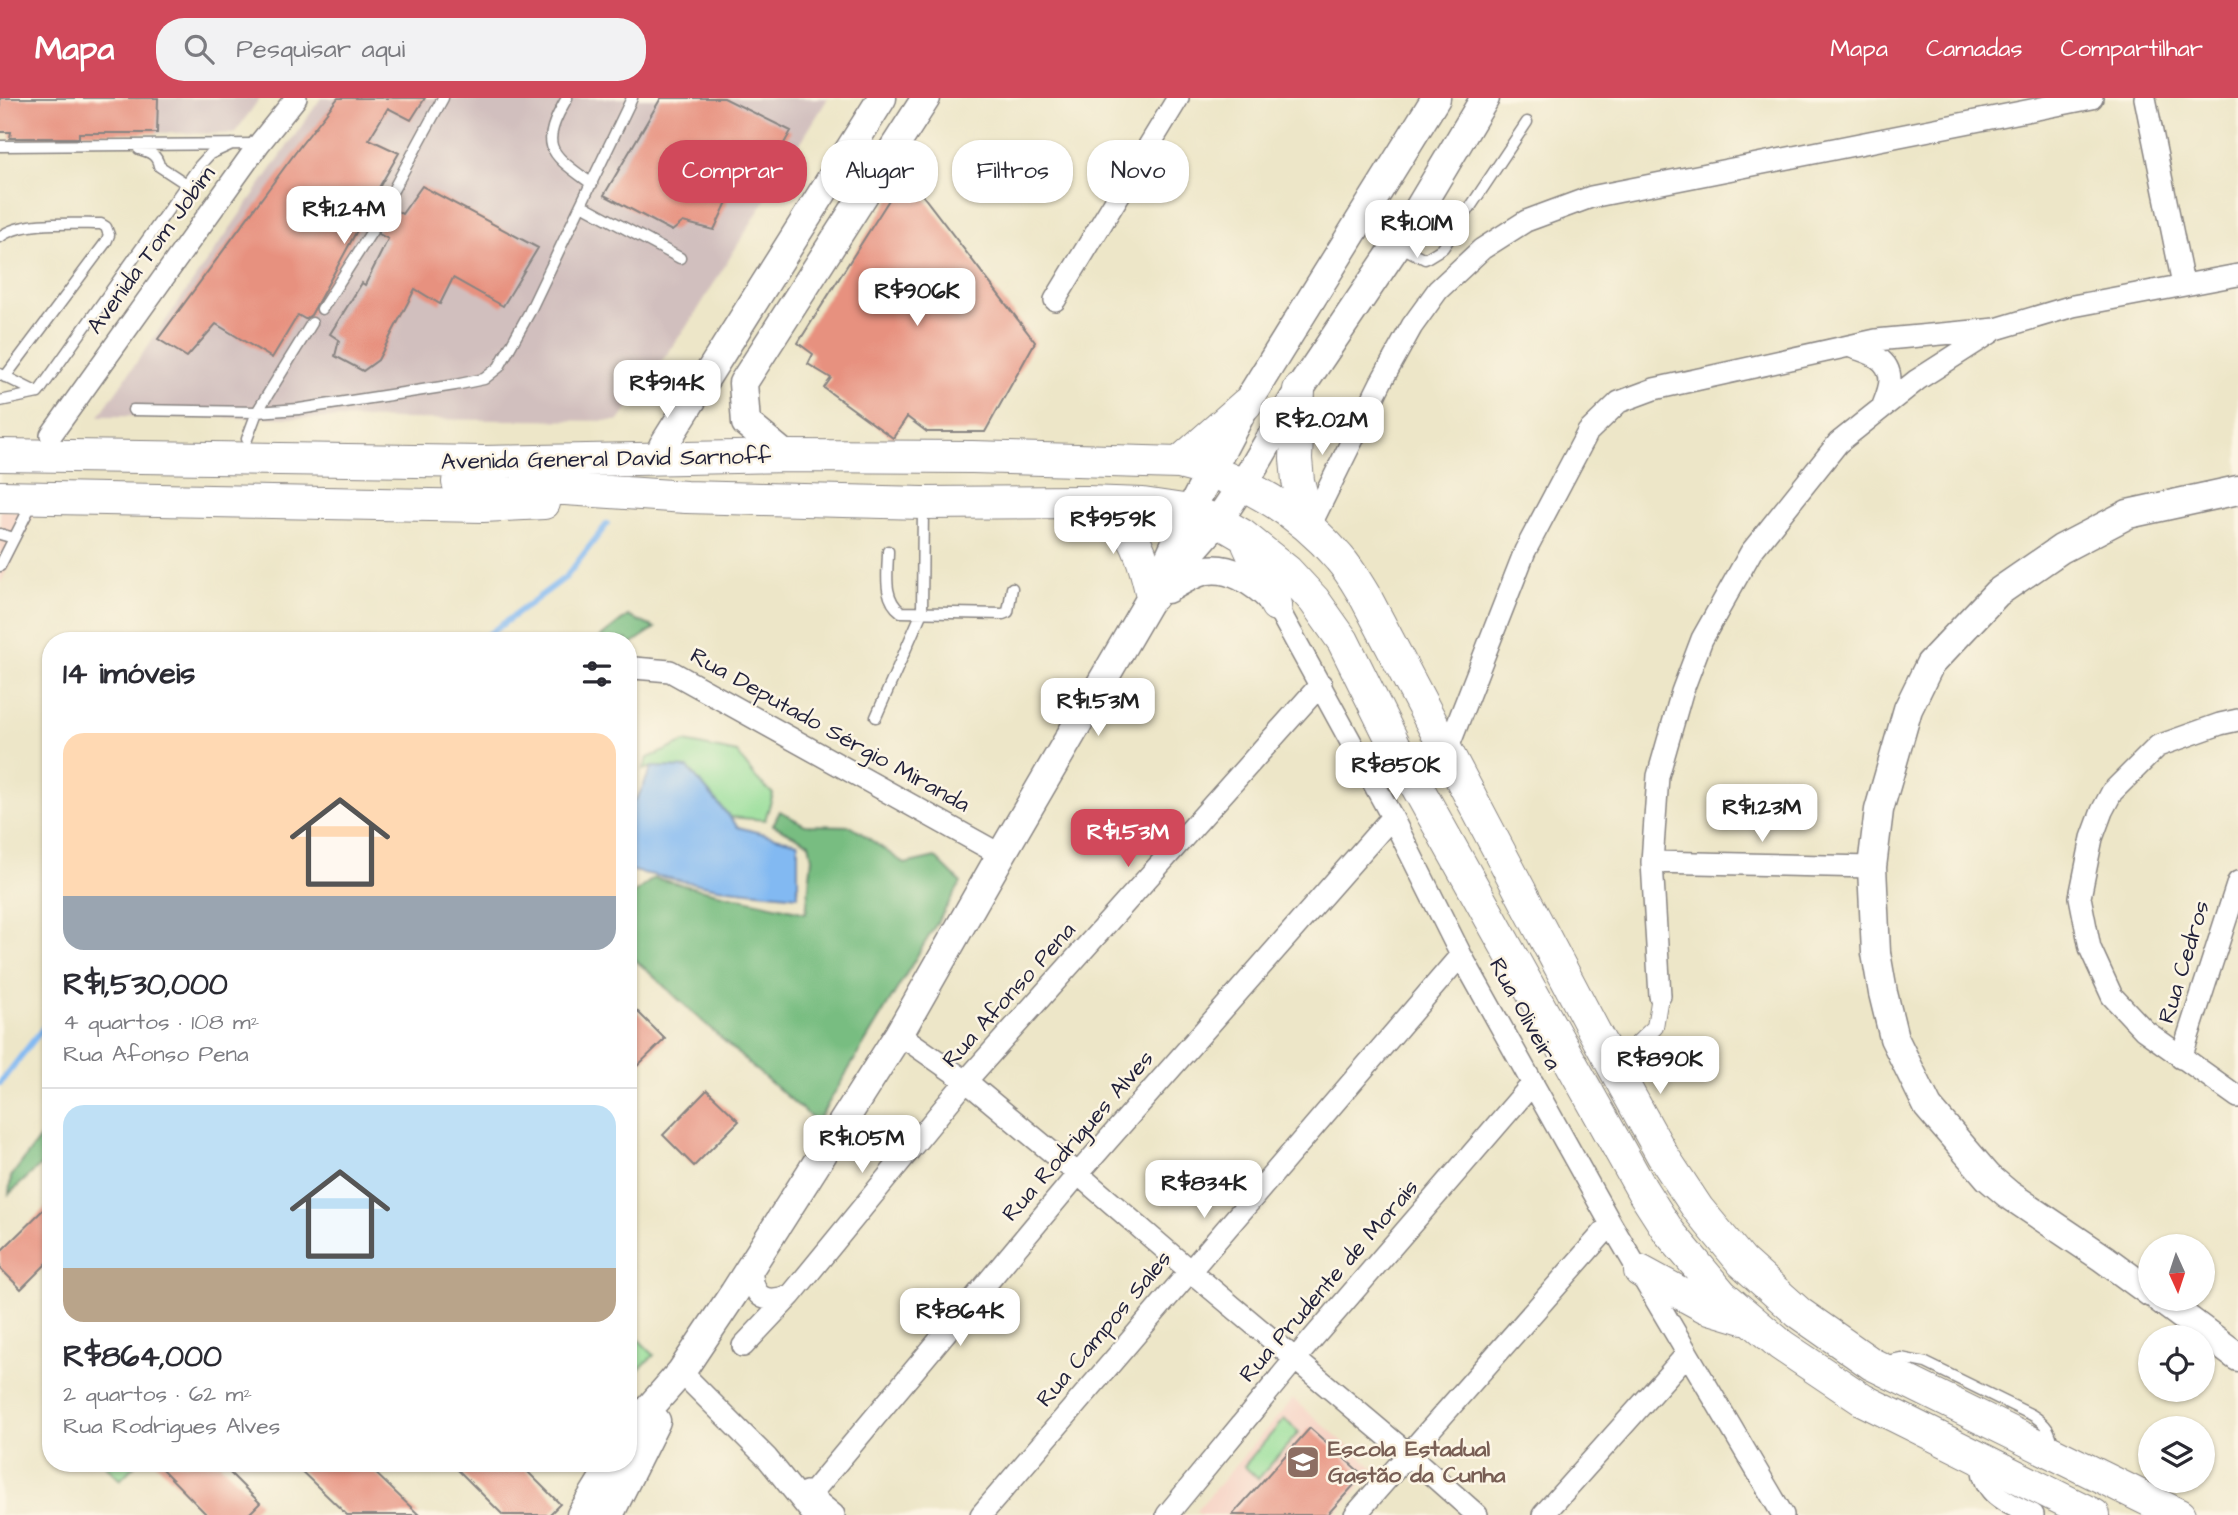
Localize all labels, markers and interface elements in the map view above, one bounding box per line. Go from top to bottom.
search box [156,18,646,81]
text: Mapa [35,26,114,72]
icon: search [180,30,218,68]
text: Pesquisar aqui [236,31,405,67]
text: Mapa [1830,32,1888,66]
text: Camadas [1926,32,2023,66]
text: Compartilhar [2061,32,2203,66]
chip: Comprar [658,140,807,203]
chip: Alugar [821,140,938,203]
chip: Filtros [952,140,1073,203]
chip: Novo [1087,140,1189,203]
street label: Avenida Tom Jobim [79,159,223,341]
pin: R$1.24M [279,186,409,246]
text: R$1.24M [302,193,386,225]
pin: R$1.01M [1352,200,1482,260]
text: R$1.01M [1381,207,1453,239]
pin: R$906K [860,268,974,328]
text: R$906K [874,275,960,307]
pin: R$914K [610,360,724,420]
text: R$914K [630,367,704,399]
pin: R$2.02M [1257,398,1387,457]
text: R$2.02M [1276,404,1368,436]
street label: Avenida General David Sarnoff [441,440,772,478]
pin: R$959K [1056,496,1170,556]
text: R$959K [1070,503,1156,535]
street label: Rua Deputado Sérgio Miranda [684,640,976,821]
text: 14 imóveis [63,653,195,695]
icon: filters [578,655,616,693]
pin: R$1.53M [1033,678,1163,738]
text: R$1.53M [1057,685,1139,717]
pin: R$850K [1339,742,1453,802]
text: R$850K [1352,749,1440,781]
icon: home [277,779,403,905]
pin: R$1.23M [1697,784,1827,844]
text: R$1.23M [1722,791,1802,823]
pin: R$1.53M [1063,810,1193,869]
text: R$1.53M [1087,816,1169,848]
street label: Rua Cedros [2150,897,2218,1027]
street label: Rua Afonso Pena [935,915,1083,1075]
street label: Rua Oliveira [1481,952,1569,1076]
text: R$1,530,000 [63,964,228,1006]
text: 4 quartos · 108 m² [63,1006,259,1038]
pin: R$890K [1603,1037,1717,1096]
text: Rua Afonso Pena [63,1038,249,1070]
text: R$890K [1617,1043,1703,1075]
street label: Rua Rodrigues Alves [995,1044,1162,1229]
pin: R$1.05M [797,1116,927,1175]
text: R$1.05M [819,1122,905,1154]
icon: home [277,1151,403,1277]
pin: R$834K [1147,1160,1261,1220]
text: R$834K [1161,1167,1247,1199]
street label: Rua Prudente de Morais [1232,1173,1426,1389]
north arrow [2138,1234,2216,1311]
map controls [2138,1234,2215,1493]
street label: Rua Campos Sales [1029,1244,1179,1414]
pin: R$864K [903,1288,1017,1348]
text: R$864K [916,1295,1004,1327]
button: locate [2138,1325,2215,1402]
text: R$864,000 [63,1336,222,1378]
text: 2 quartos · 62 m² [63,1378,252,1410]
text: Rua Rodrigues Alves [63,1410,280,1442]
button: layers [2138,1416,2215,1493]
place label: Escola Estadual Gastão da Cunha [1328,1433,1506,1491]
school or university icon: Escola Estadual Gastão da Cunha [1284,1443,1322,1481]

